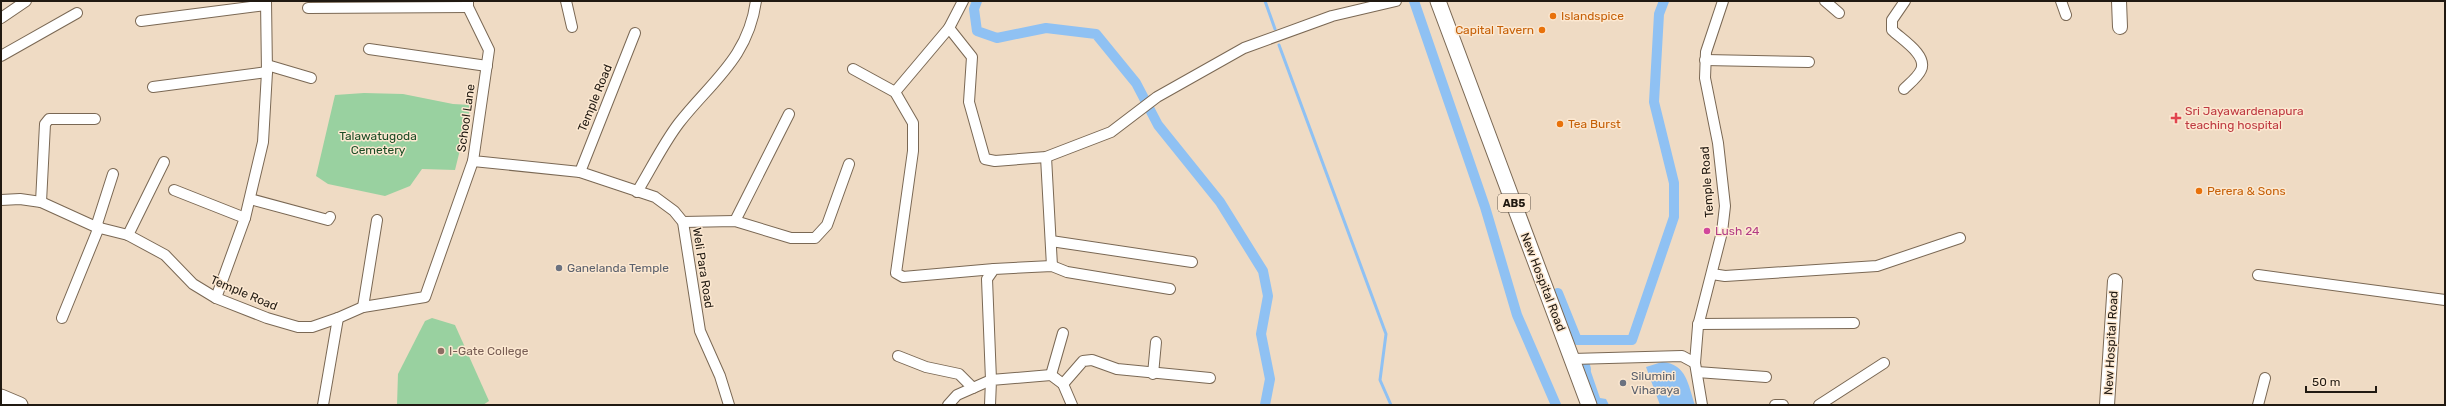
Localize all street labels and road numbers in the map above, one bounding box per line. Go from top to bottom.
street label: Temple Road [575,62,615,134]
street label: School Lane [454,83,478,153]
street label: Temple Road [1698,146,1716,218]
road number: AB5 [1498,194,1530,212]
street label: Weli Para Road [690,227,716,309]
street label: New Hospital Road [1518,231,1568,333]
street label: Temple Road [208,273,280,313]
street label: New Hospital Road [2101,290,2121,396]

